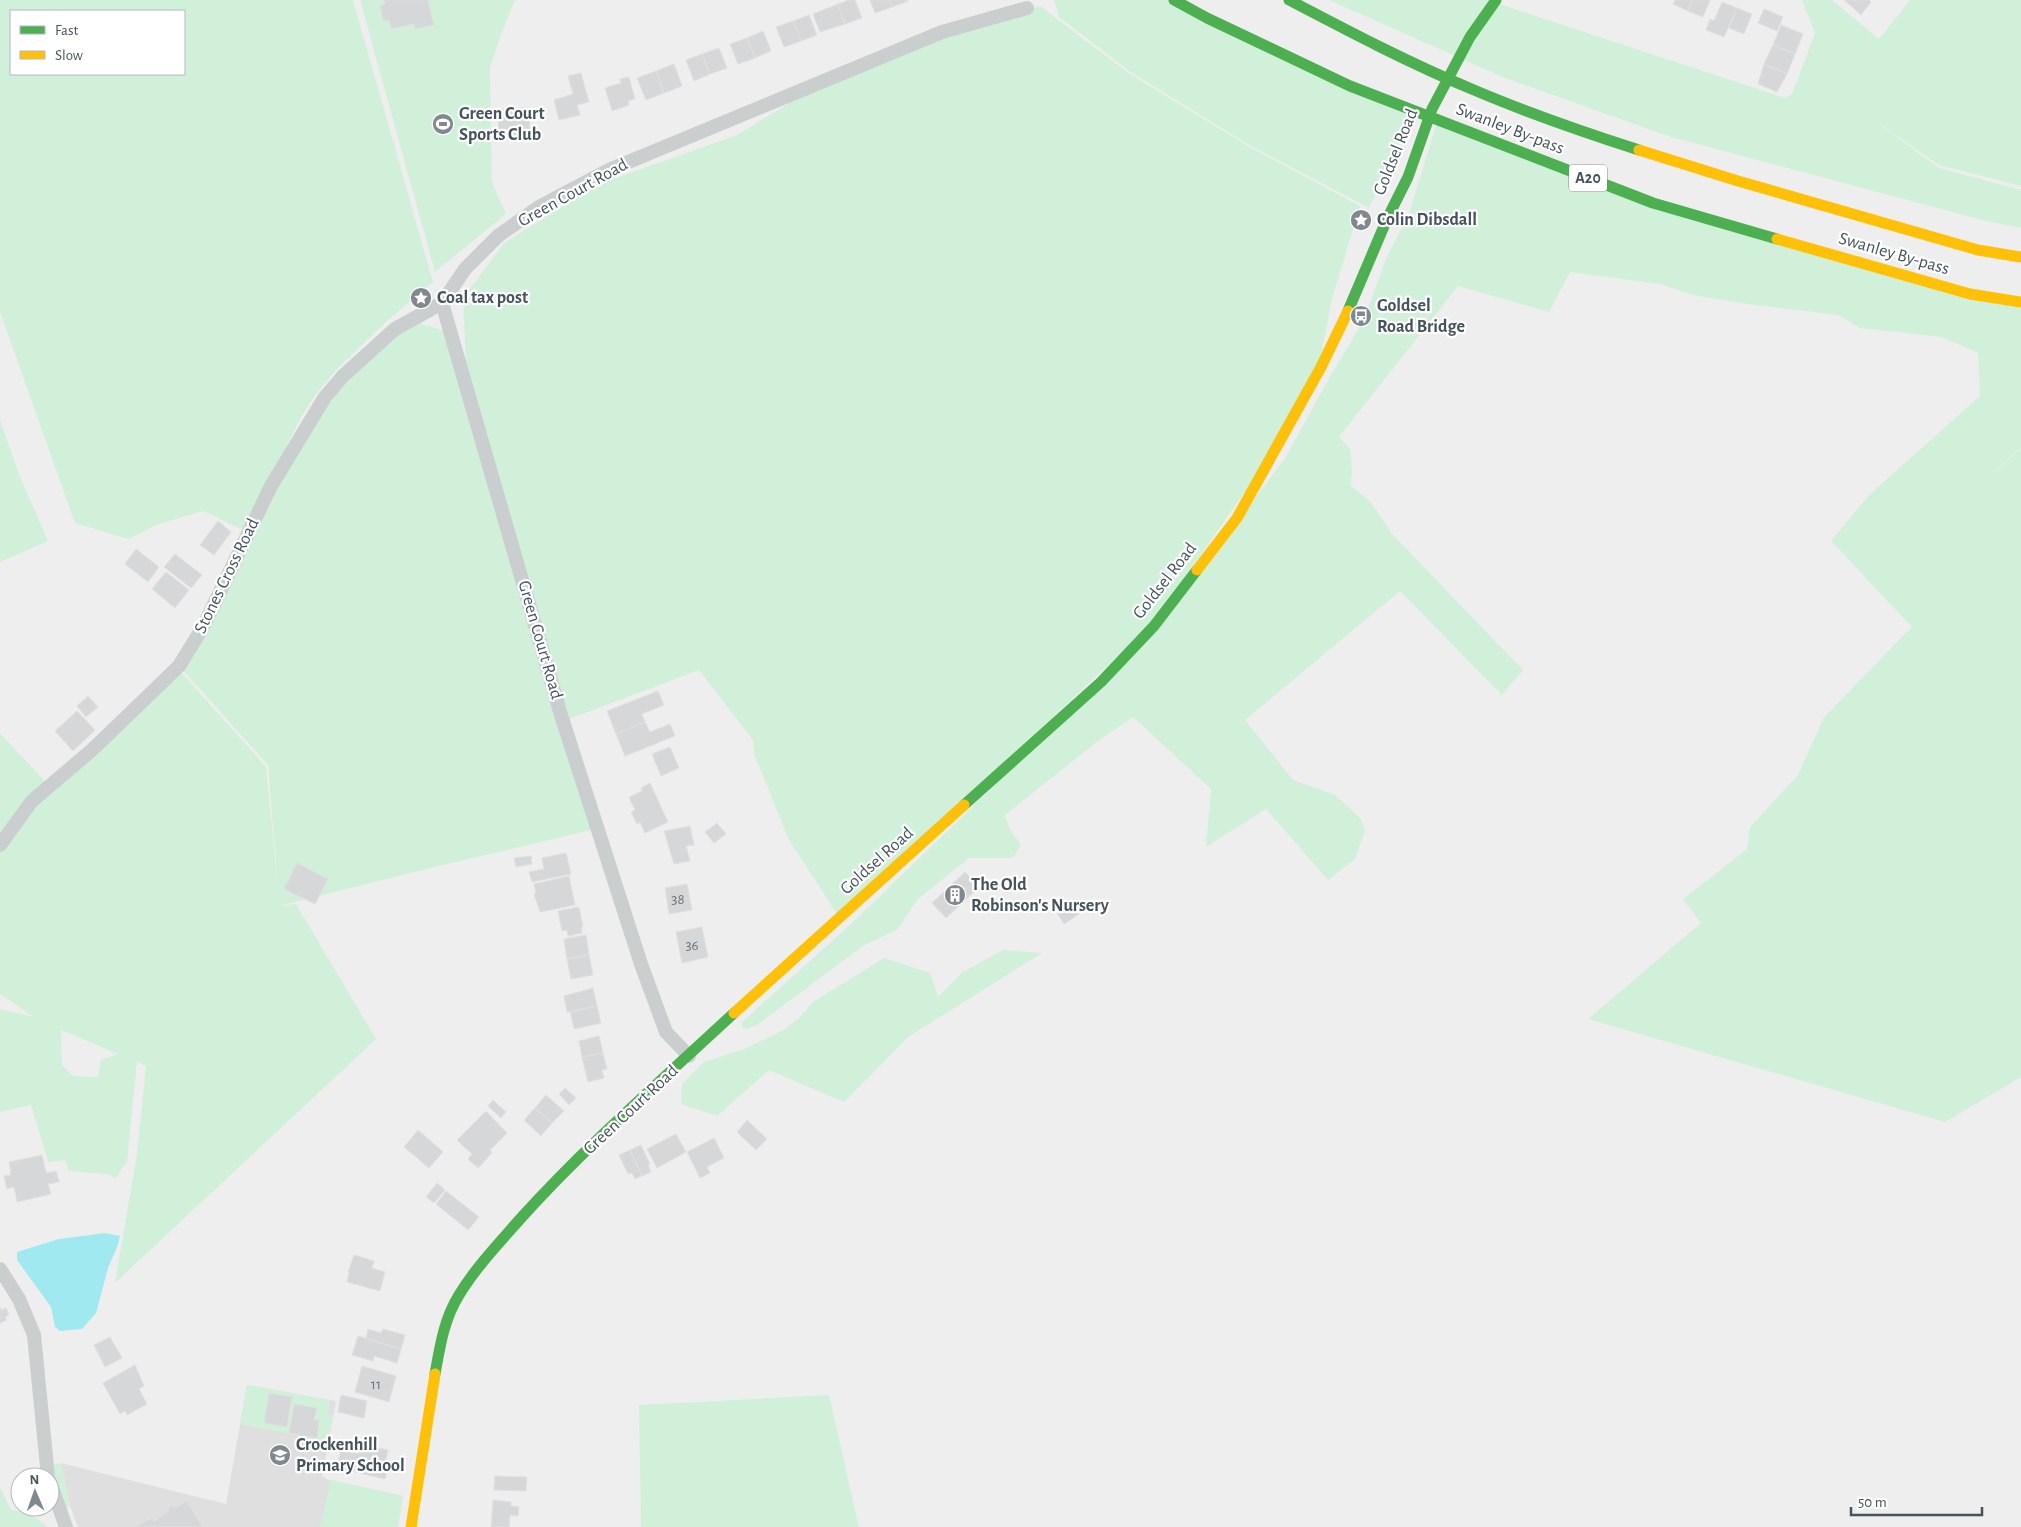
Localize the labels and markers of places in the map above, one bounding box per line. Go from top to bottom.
place label: Green Court Sports Club [459,105,545,144]
sports icon: Green Court Sports Club [431,112,455,136]
place icon: Colin Dibsdall [1349,208,1373,232]
place label: Colin Dibsdall [1377,211,1477,229]
place icon: Coal tax post [409,286,433,310]
place label: Coal tax post [437,289,528,307]
place label: Goldsel Road Bridge [1377,297,1465,336]
bus stop icon: Goldsel Road Bridge [1349,304,1373,328]
place label: The Old Robinson's Nursery [971,876,1110,915]
building icon: The Old Robinson's Nursery [943,883,967,907]
place label: Crockenhill Primary School [296,1436,405,1475]
school or university icon: Crockenhill Primary School [268,1443,292,1467]

